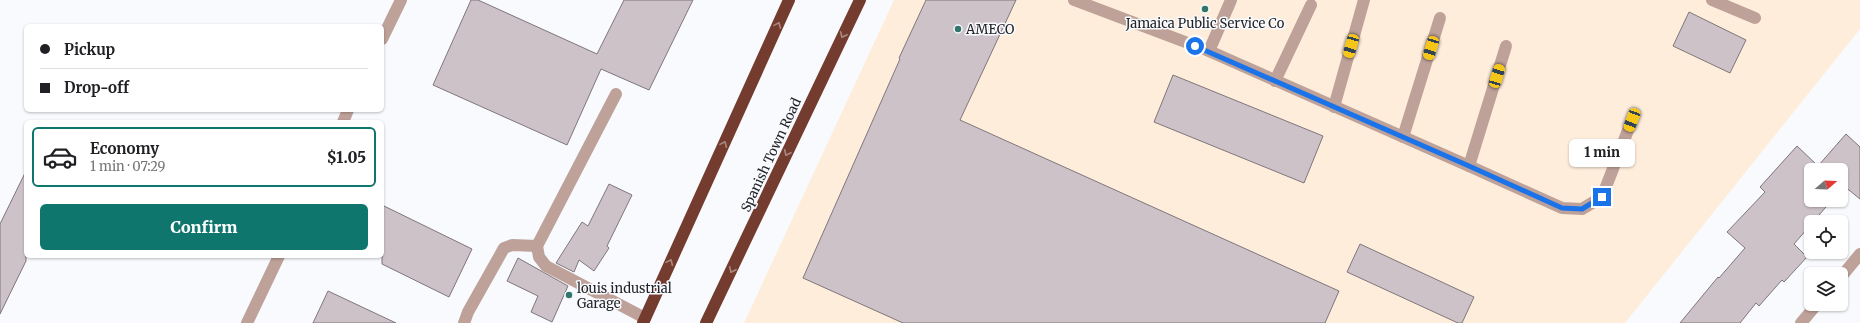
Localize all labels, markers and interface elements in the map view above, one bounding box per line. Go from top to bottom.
marker: Jamaica Public Service Co [1200,4,1210,14]
place label: Jamaica Public Service Co [1125,15,1285,32]
place label: AMECO [965,21,1014,38]
one-way arrow [773,22,781,29]
marker: AMECO [953,24,963,34]
one-way arrow [840,31,848,39]
car [1342,33,1360,59]
car [1422,35,1440,61]
route start [1186,37,1204,55]
text: Pickup [64,40,115,59]
car [1488,63,1506,89]
text: Drop-off [64,78,129,97]
street label: Spanish Town Road [737,95,805,215]
car [1622,107,1642,133]
icon: car [42,139,78,175]
text: Economy [90,139,159,158]
callout: 1 min [1569,139,1635,167]
one-way arrow [719,140,727,148]
text: 1 min [1584,144,1620,161]
text: $1.05 [327,148,366,167]
one-way arrow [784,148,792,156]
text: 1 min · 07:29 [90,158,165,175]
north arrow [1804,163,1848,207]
map controls [1804,163,1848,311]
route end [1593,188,1611,206]
button: Confirm [40,204,368,250]
button: locate [1804,215,1848,259]
one-way arrow [665,259,673,266]
one-way arrow [729,266,737,273]
button: layers [1804,267,1848,311]
place label: louis industrial Garage [577,280,672,312]
marker: louis industrial Garage [564,290,574,300]

